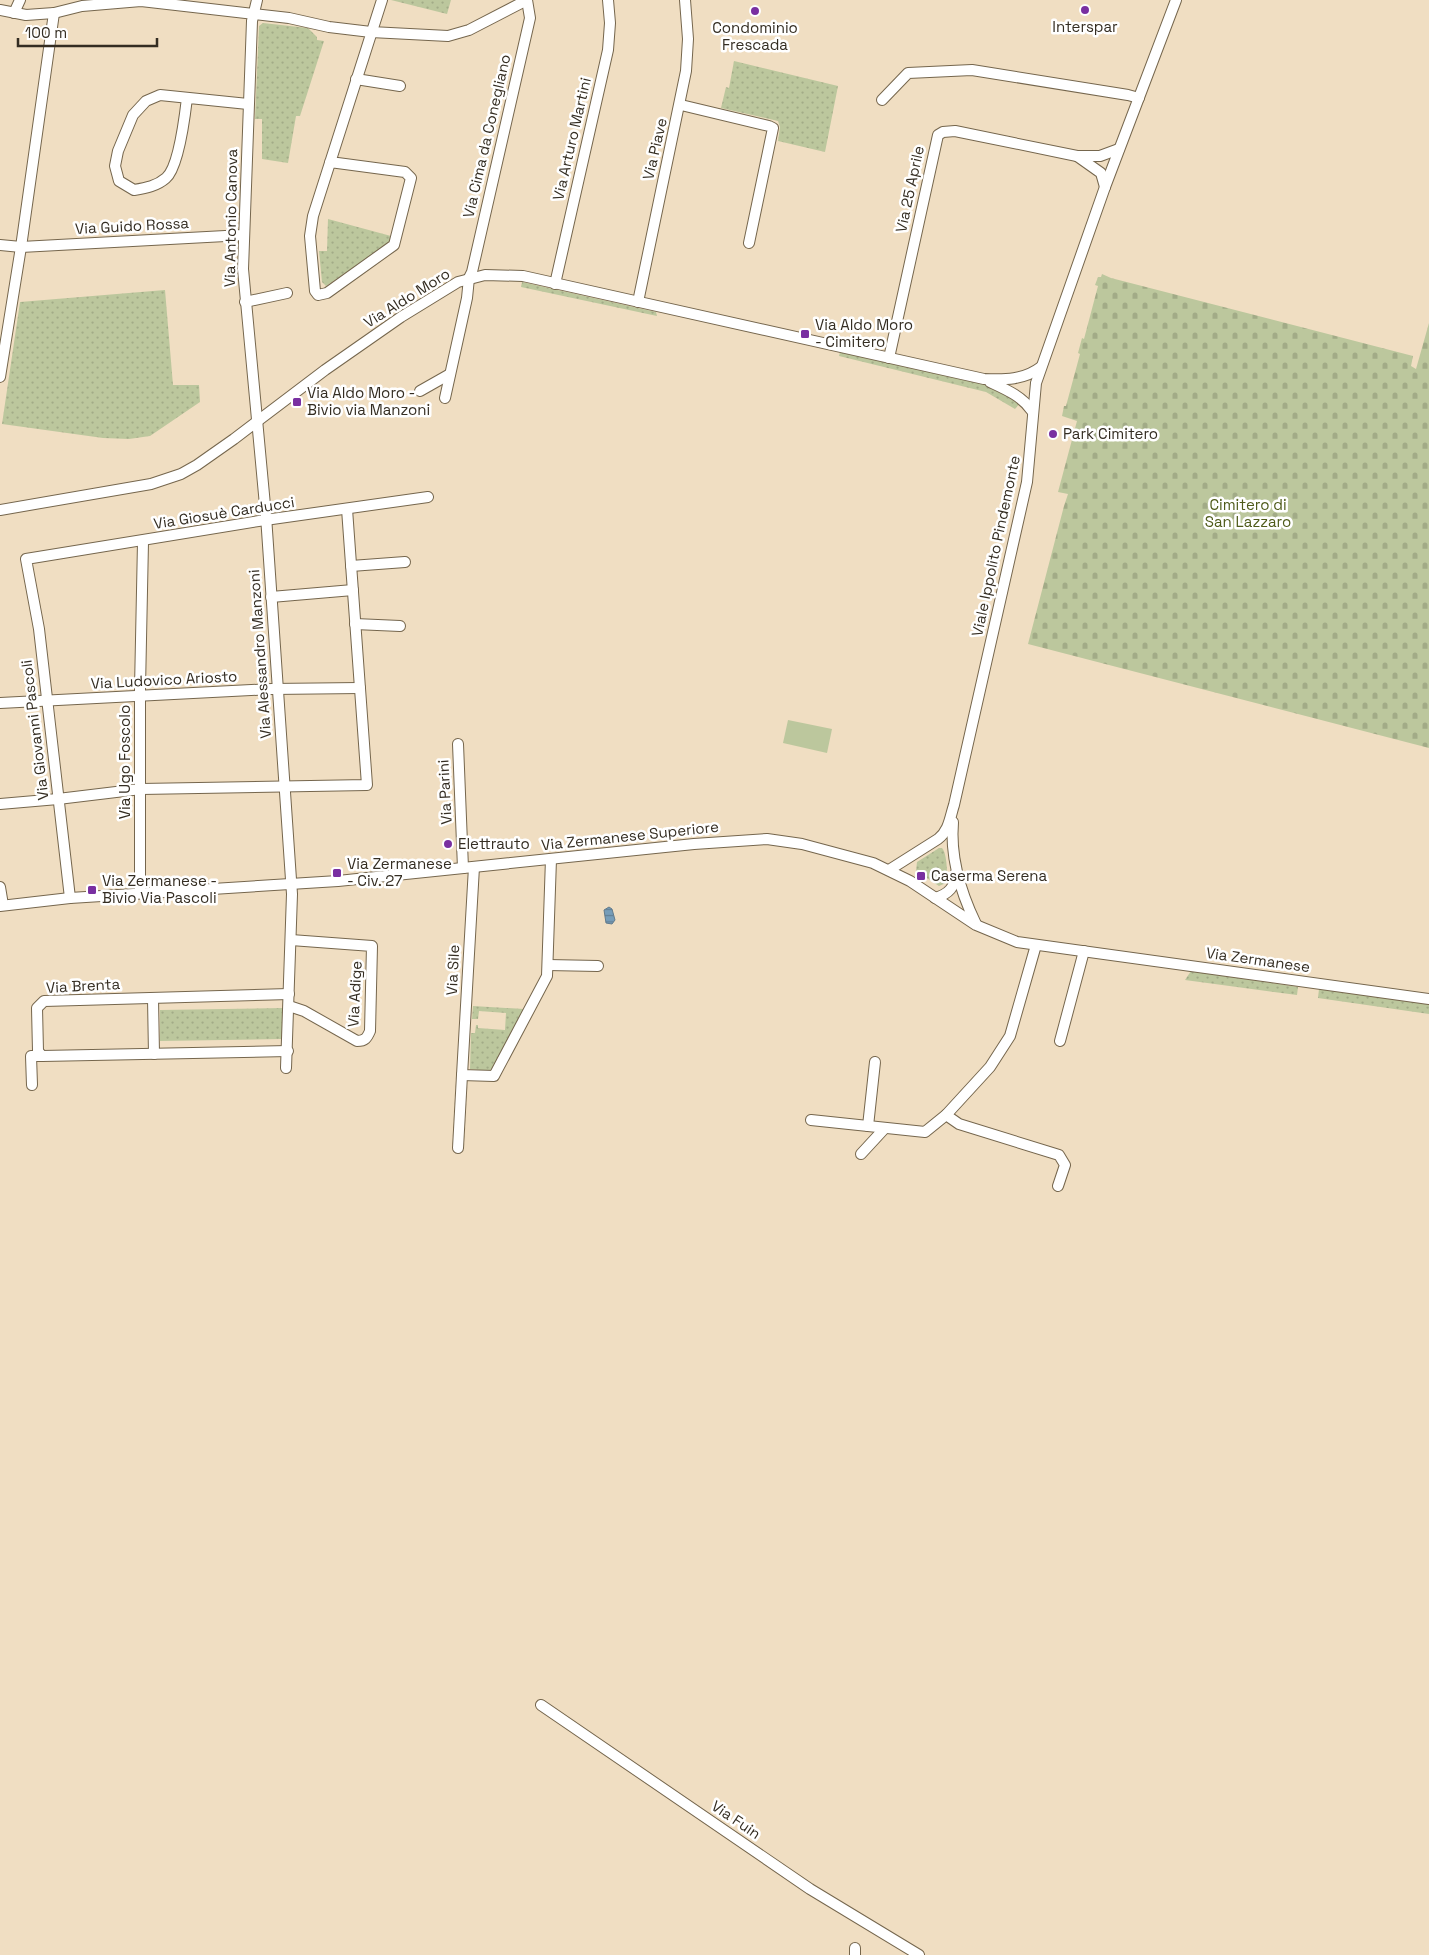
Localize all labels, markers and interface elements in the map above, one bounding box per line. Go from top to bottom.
marker: Interspar [1079,4,1091,16]
marker: Condominio Frescada [749,5,761,17]
scale bar [18,15,156,47]
place label: Interspar [1052,17,1118,36]
place label: Condominio Frescada [712,18,798,54]
text: 100 m [25,23,67,42]
street label: Via Cima da Conegliano [458,52,515,220]
street label: Via Arturo Martini [548,76,595,202]
street label: Via Piave [638,116,671,182]
street label: Via 25 Aprile [891,144,928,234]
street label: Via Antonio Canova [220,148,241,287]
street label: Via Guido Rossa [75,213,190,238]
street label: Via Aldo Moro [360,264,453,332]
place label: Via Aldo Moro - Cimitero [815,315,913,351]
marker: Via Aldo Moro - Cimitero [799,328,811,340]
place label: Via Aldo Moro - Bivio via Manzoni [307,383,430,419]
marker: Via Aldo Moro - Bivio via Manzoni [291,396,303,408]
place label: Park Cimitero [1063,424,1158,443]
marker: Park Cimitero [1047,428,1059,440]
street label: Viale Ippolito Pindemonte [967,454,1024,638]
street label: Via Giosuè Carducci [152,492,296,533]
park label: Cimitero di San Lazzaro [1205,495,1291,531]
street label: Via Alessandro Manzoni [244,569,275,739]
street label: Via Giovanni Pascoli [16,659,53,801]
street label: Via Ludovico Ariosto [90,666,238,693]
street label: Via Ugo Foscolo [115,705,134,819]
street label: Via Parini [433,759,456,825]
street label: Via Zermanese Superiore [540,817,720,854]
place label: Elettrauto [458,834,530,853]
marker: Elettrauto [442,838,454,850]
place label: Via Zermanese - Civ. 27 [347,854,452,890]
place label: Caserma Serena [931,866,1048,885]
marker: Via Zermanese - Civ. 27 [331,867,343,879]
marker: Caserma Serena [915,870,927,882]
place label: Via Zermanese - Bivio Via Pascoli [102,871,217,907]
marker: Via Zermanese - Bivio Via Pascoli [86,884,98,896]
street label: Via Zermanese [1205,943,1311,976]
street label: Via Sile [442,944,463,996]
street label: Via Adige [343,960,366,1028]
street label: Via Brenta [45,974,121,997]
street label: Via Fuin [708,1796,765,1843]

